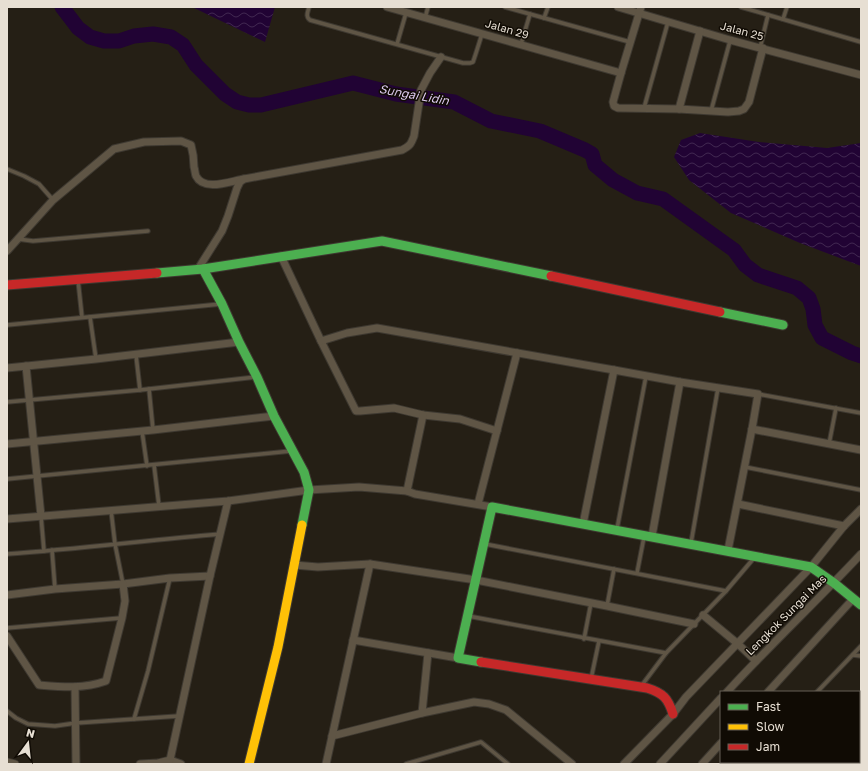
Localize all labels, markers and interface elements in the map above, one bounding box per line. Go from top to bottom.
street label: Jalan 29 [484,16,530,41]
street label: Jalan 25 [719,19,765,43]
water label: Sungai Lidin [378,81,451,108]
street label: Lengkok Sungai Mas [743,572,829,658]
legend [720,691,860,763]
text: Fast [756,699,781,714]
text: Slow [756,719,784,734]
north arrow [8,723,48,763]
text: N [25,725,36,740]
text: Jam [756,739,780,754]

